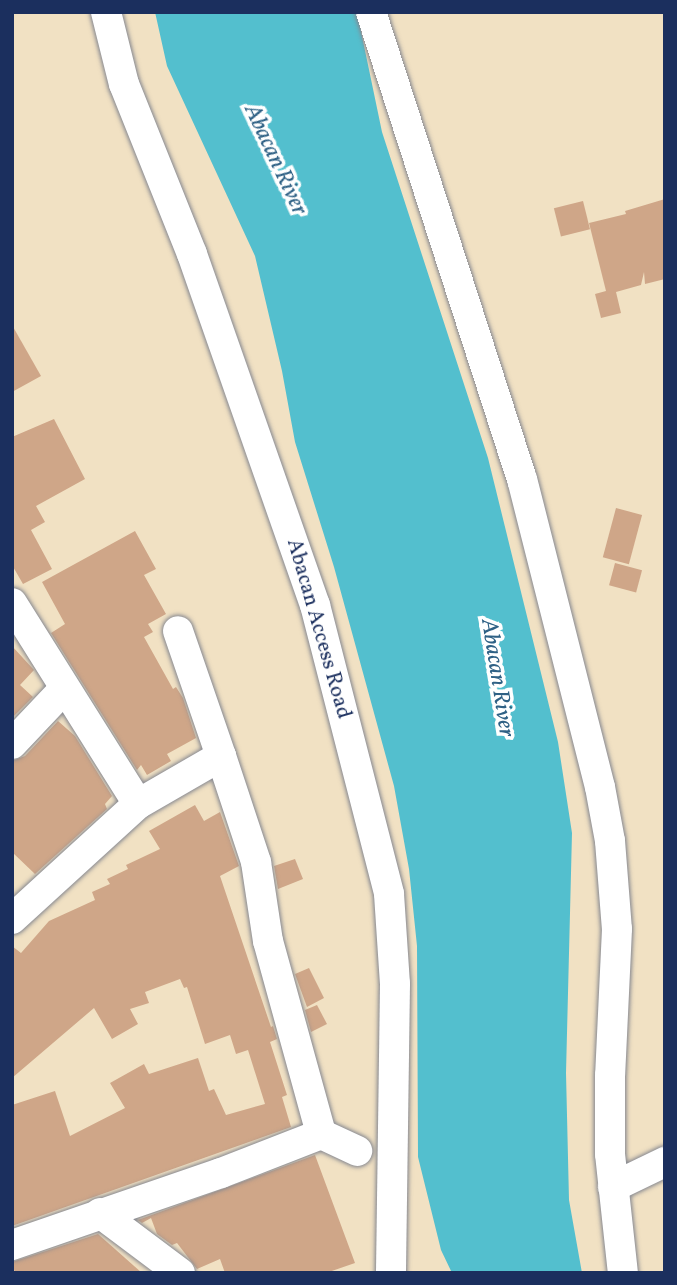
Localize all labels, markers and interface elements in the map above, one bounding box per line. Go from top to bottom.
water label: Abacan River [237,100,313,220]
street label: Abacan Access Road [280,536,356,722]
water label: Abacan River [474,617,520,739]

